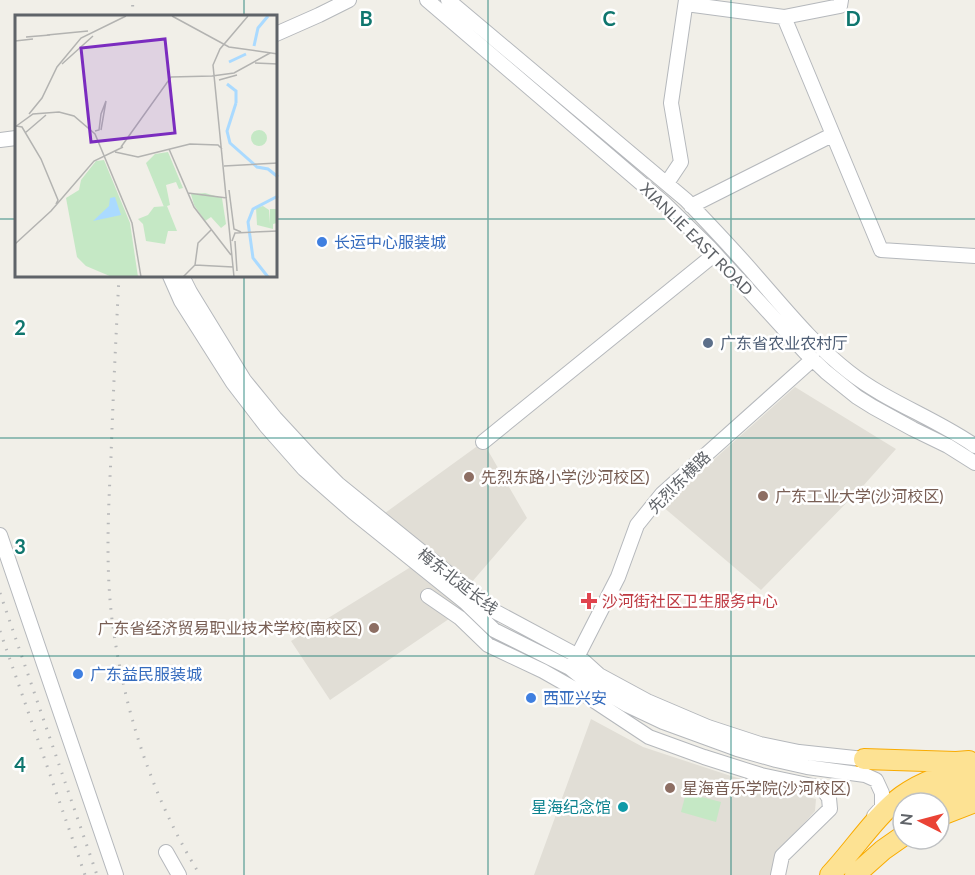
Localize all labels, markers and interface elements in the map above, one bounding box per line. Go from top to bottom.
text: B [359,6,373,30]
text: C [602,6,616,30]
text: D [845,6,861,30]
inset map [15,15,278,278]
street label: XIANLIE EAST ROAD [637,178,758,299]
place label: 长运中心服装城 [334,232,446,251]
marker: 长运中心服装城 [315,235,329,249]
text: 2 [14,315,26,339]
place label: 广东省农业农村厅 [720,333,848,352]
marker: 广东省农业农村厅 [701,336,715,350]
street label: 先烈东横路 [644,447,714,517]
place label: 先烈东路小学(沙河校区) [481,467,650,486]
marker: 先烈东路小学(沙河校区) [462,470,476,484]
place label: 广东工业大学(沙河校区) [775,486,944,505]
marker: 广东工业大学(沙河校区) [756,489,770,503]
text: 3 [14,534,26,558]
street label: 梅东北延长线 [415,544,502,618]
place label: 沙河街社区卫生服务中心 [602,591,778,610]
marker: 沙河街社区卫生服务中心 [580,592,598,610]
place label: 广东省经济贸易职业技术学校(南校区) [97,618,362,637]
marker: 广东省经济贸易职业技术学校(南校区) [367,621,381,635]
place label: 广东益民服装城 [90,664,202,683]
marker: 广东益民服装城 [71,667,85,681]
place label: 西亚兴安 [543,688,607,707]
marker: 西亚兴安 [524,691,538,705]
text: 4 [14,752,26,776]
place label: 星海音乐学院(沙河校区) [682,778,851,797]
marker: 星海音乐学院(沙河校区) [663,781,677,795]
north arrow [891,791,951,851]
place label: 星海纪念馆 [531,797,611,816]
marker: 星海纪念馆 [616,800,630,814]
text: N [895,812,916,827]

